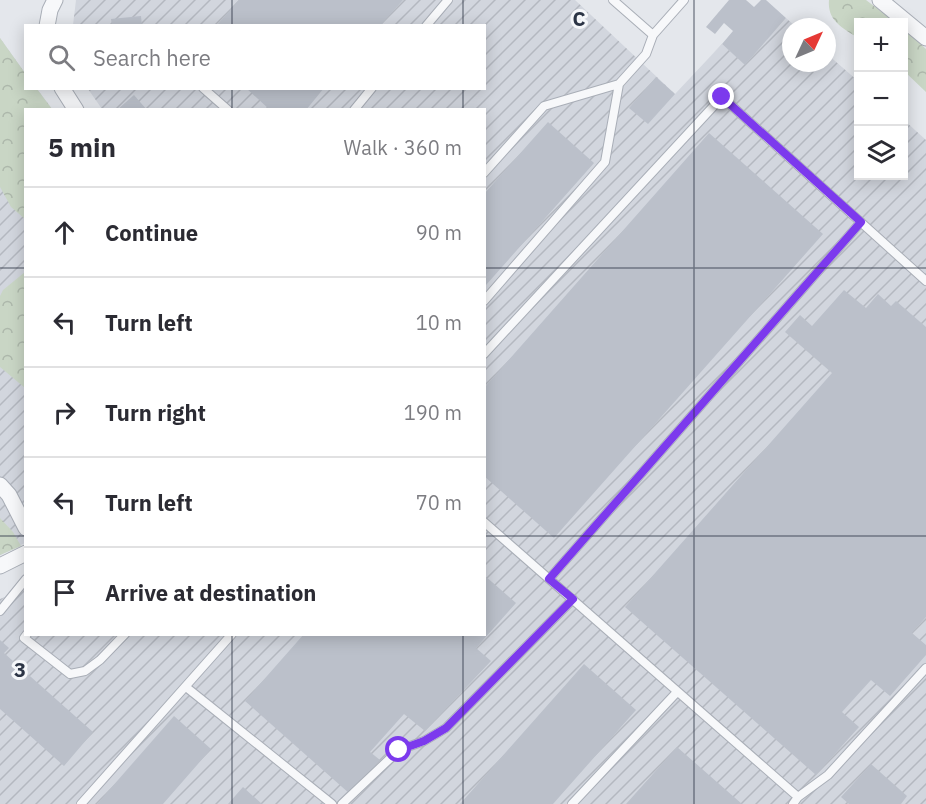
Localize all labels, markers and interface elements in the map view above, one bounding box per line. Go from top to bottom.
text: C [572,5,586,32]
north arrow [782,18,836,72]
map controls [854,18,908,180]
button: + [854,18,908,72]
search box [24,24,486,90]
icon: search [45,41,78,74]
text: Search here [93,43,211,72]
button: − [854,72,908,126]
route end [708,83,734,109]
button: layers [854,126,908,180]
text: 5 min [48,130,116,164]
text: Walk · 360 m [344,134,462,161]
icon: ahead [48,216,81,249]
text: Continue [105,218,198,247]
text: 90 m [416,219,462,246]
icon: left [48,306,81,339]
text: Turn left [105,308,193,337]
text: 10 m [416,309,462,336]
icon: right [48,396,81,429]
text: Turn right [105,398,206,427]
text: 190 m [404,399,462,426]
icon: left [48,486,81,519]
text: Turn left [105,488,193,517]
text: 70 m [416,489,462,516]
icon: arrive [48,576,81,609]
text: Arrive at destination [105,578,316,607]
text: 3 [14,656,26,683]
route start [385,736,411,762]

